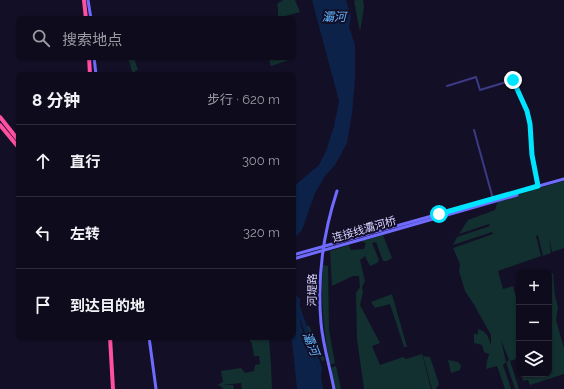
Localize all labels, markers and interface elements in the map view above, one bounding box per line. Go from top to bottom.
water label: 灞河 [322,10,348,24]
search box [16,16,296,60]
icon: search [30,27,52,49]
text: 搜索地点 [62,31,122,49]
route end [504,71,522,89]
text: 8 分钟 [32,90,80,110]
text: 步行 · 620 m [207,92,280,107]
icon: ahead [32,150,54,172]
text: 直行 [70,153,100,171]
text: 300 m [242,153,280,168]
route start [430,205,448,223]
street label: 连接线灞河桥 [331,214,398,245]
icon: left [32,222,54,244]
text: 左转 [70,225,100,243]
text: 320 m [243,225,280,240]
map controls [516,269,552,377]
button: + [516,269,552,305]
street label: 河堤路 [306,273,319,307]
icon: arrive [32,294,54,316]
text: 到达目的地 [70,297,145,315]
button: − [516,305,552,341]
water label: 灞河 [300,330,323,360]
button: layers [516,341,552,377]

